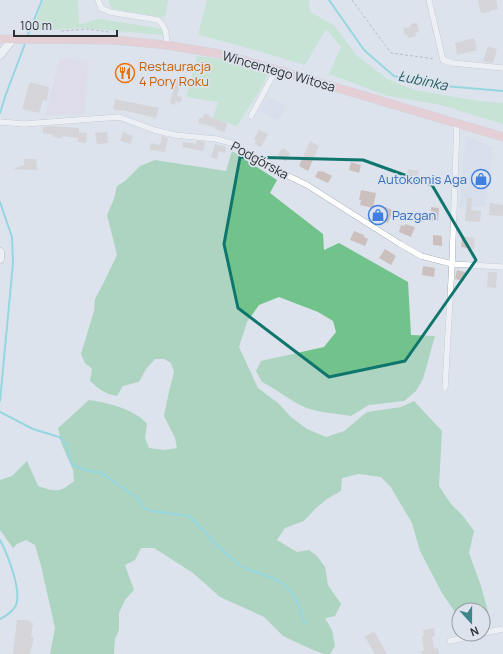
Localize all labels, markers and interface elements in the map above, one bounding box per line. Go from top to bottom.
scale bar [14,12,117,38]
text: 100 m [20,17,52,34]
street label: Wincentego Witosa [220,46,338,96]
place label: Restauracja 4 Pory Roku [139,57,211,90]
restaurant icon: Restauracja 4 Pory Roku [114,62,136,84]
water label: Łubinka [396,65,451,95]
street label: Podgórska [228,137,292,183]
shop icon: Autokomis Aga [470,168,492,190]
place label: Autokomis Aga [378,170,467,188]
shop icon: Pazgan [367,204,389,226]
place label: Pazgan [392,206,436,224]
north arrow [451,602,491,642]
text: N [468,623,481,640]

